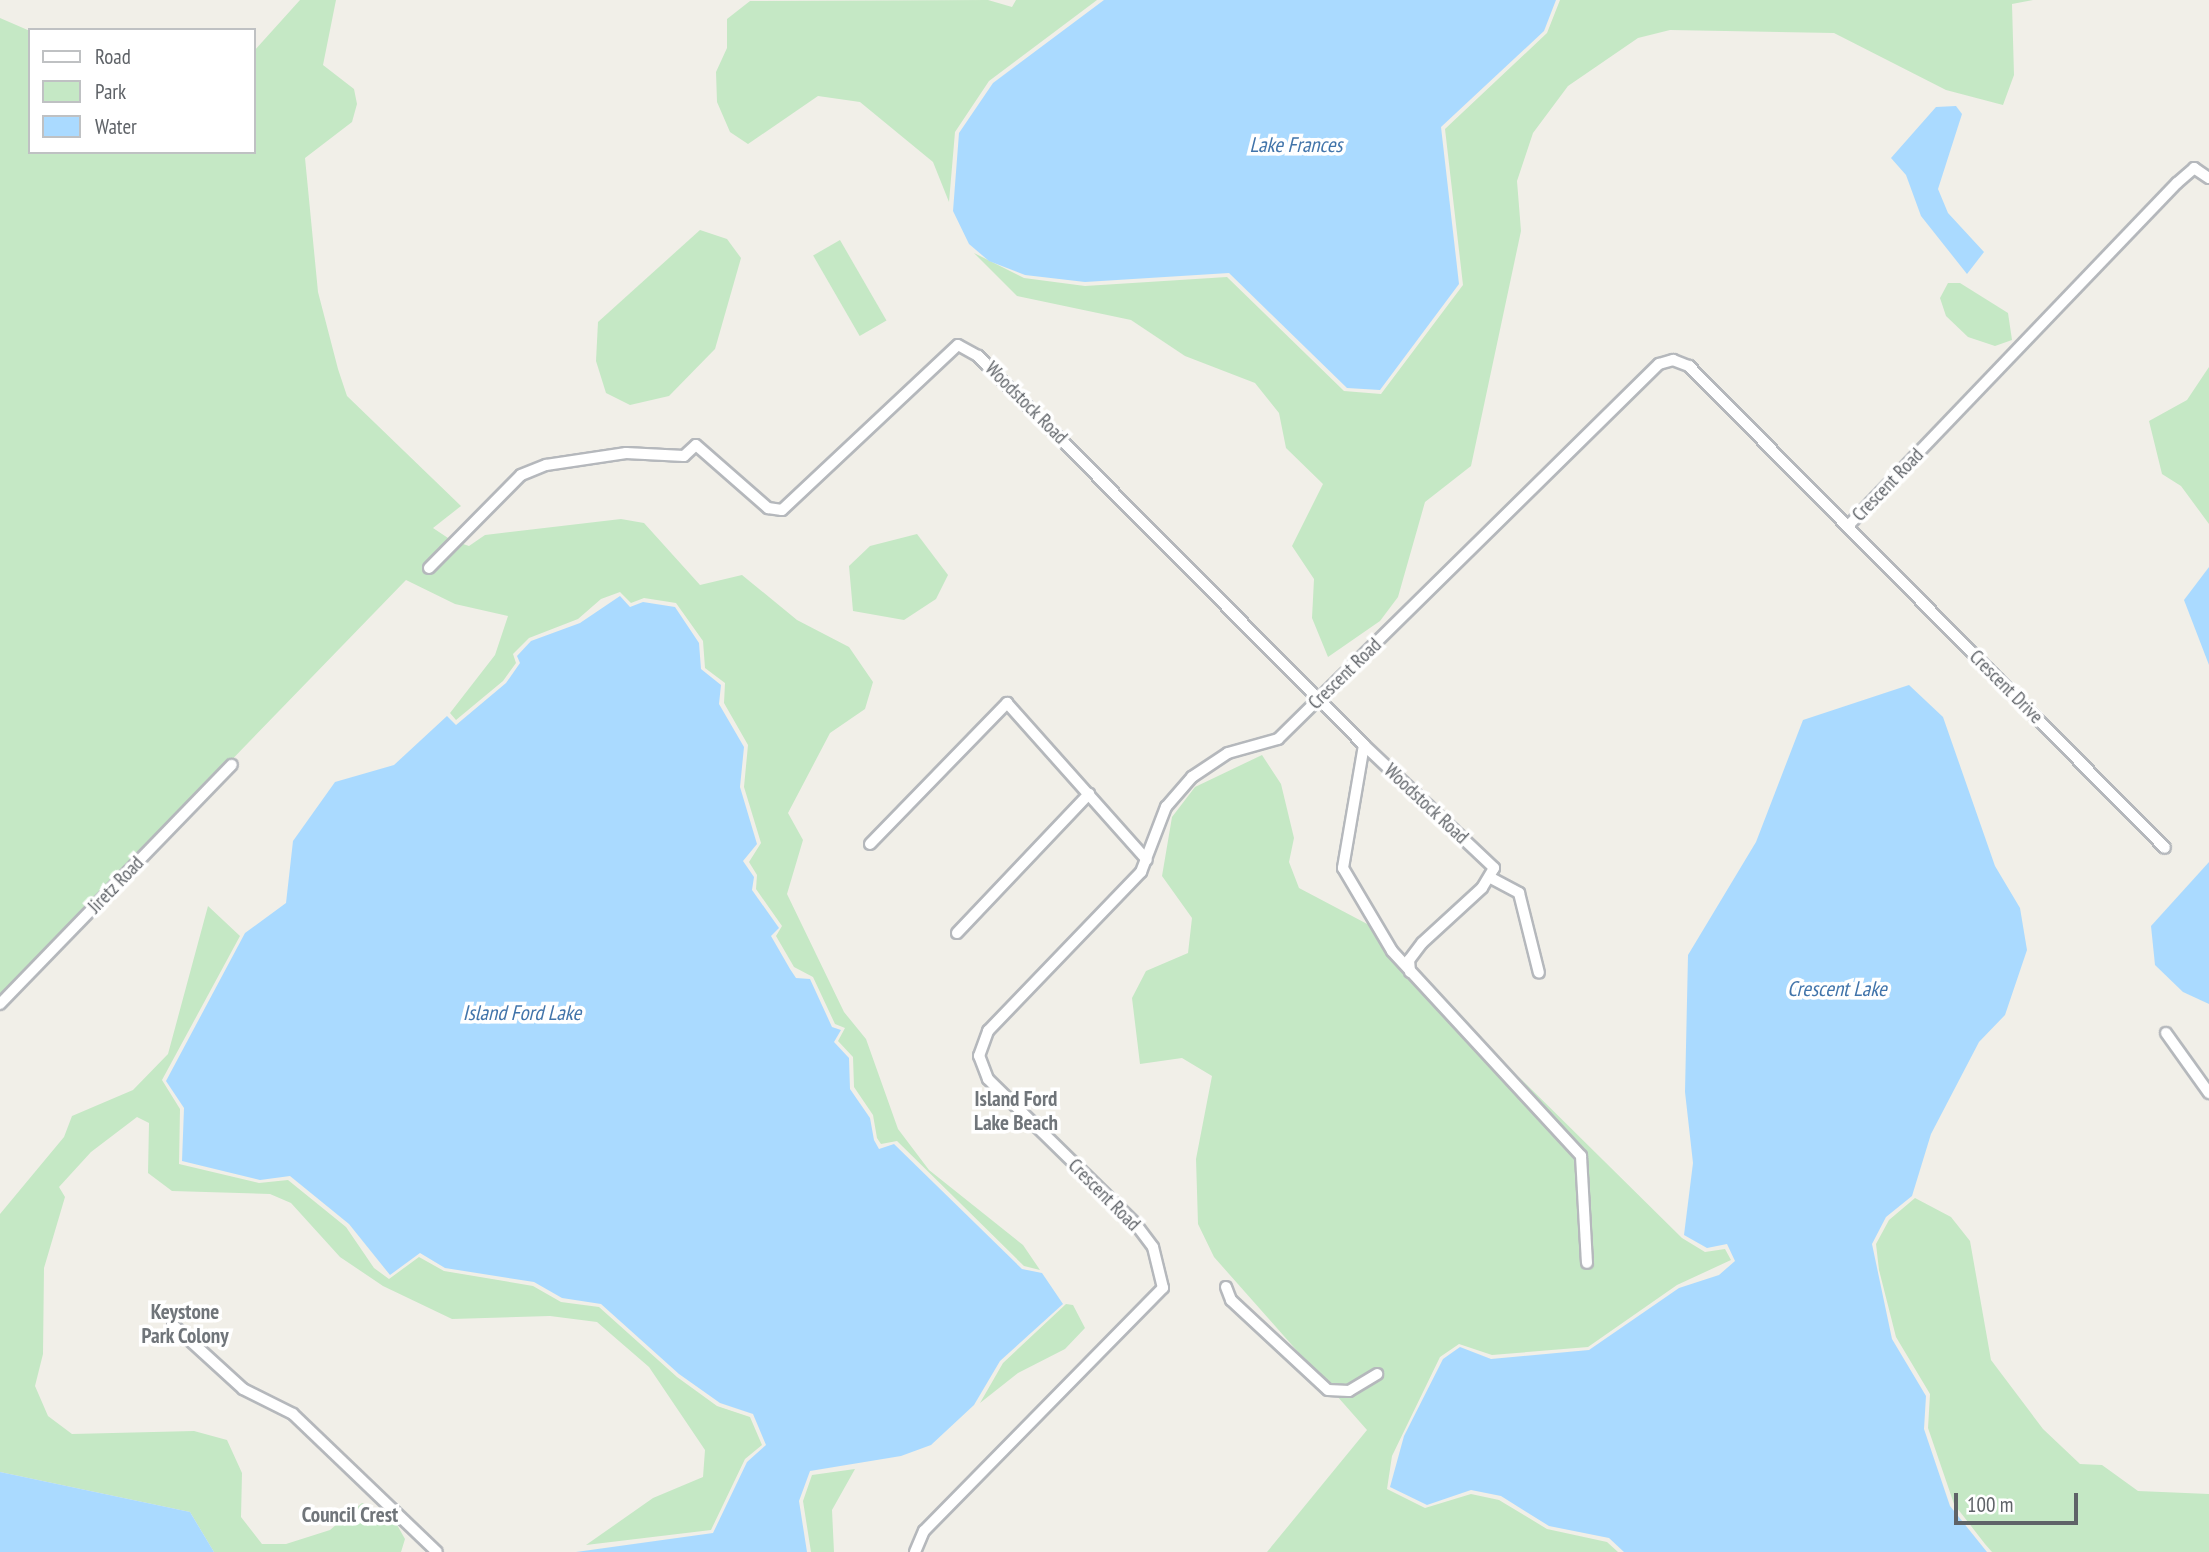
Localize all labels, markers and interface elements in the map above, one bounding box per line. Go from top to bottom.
legend [28,28,256,154]
text: Road [95,43,131,70]
text: Park [95,78,126,105]
text: Water [95,113,137,140]
water label: Lake Frances [1250,132,1342,158]
street label: Woodstock Road [980,357,1072,449]
street label: Crescent Road [1848,444,1928,526]
street label: Crescent Road [1304,634,1386,714]
street label: Crescent Drive [1965,646,2047,728]
street label: Woodstock Road [1379,759,1473,849]
street label: Jiretz Road [83,852,149,918]
water label: Crescent Lake [1787,976,1887,1002]
water label: Island Ford Lake [463,1000,581,1026]
district label: Island Ford Lake Beach [974,1086,1058,1136]
street label: Crescent Road [1063,1154,1145,1236]
district label: Keystone Park Colony [141,1299,229,1349]
scale bar [1957,1478,2081,1522]
text: 100 m [1967,1491,2013,1518]
district label: Council Crest [302,1502,398,1528]

